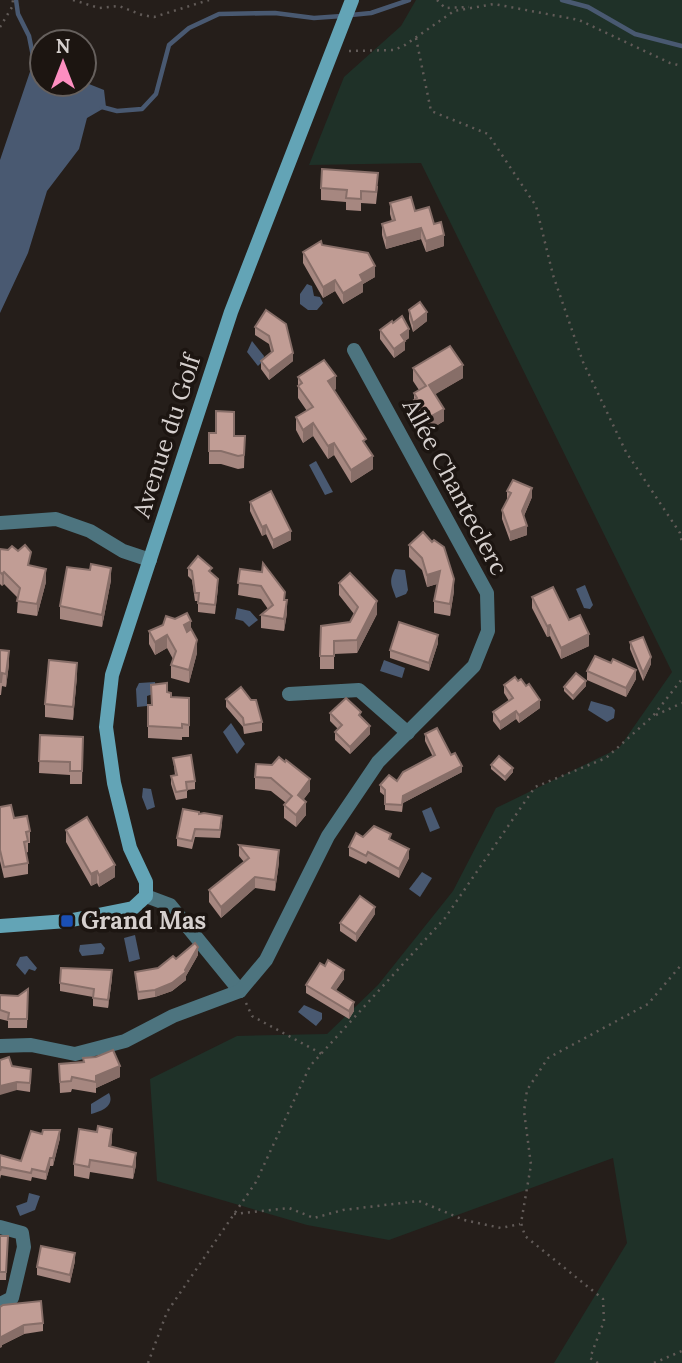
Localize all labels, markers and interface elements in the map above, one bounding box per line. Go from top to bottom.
north arrow [28,28,98,98]
text: N [56,34,71,58]
street label: Avenue du Golf [125,349,208,522]
street label: Allée Chanteclerc [395,392,515,580]
place label: Grand Mas [81,905,206,936]
marker: Grand Mas [59,913,75,929]

